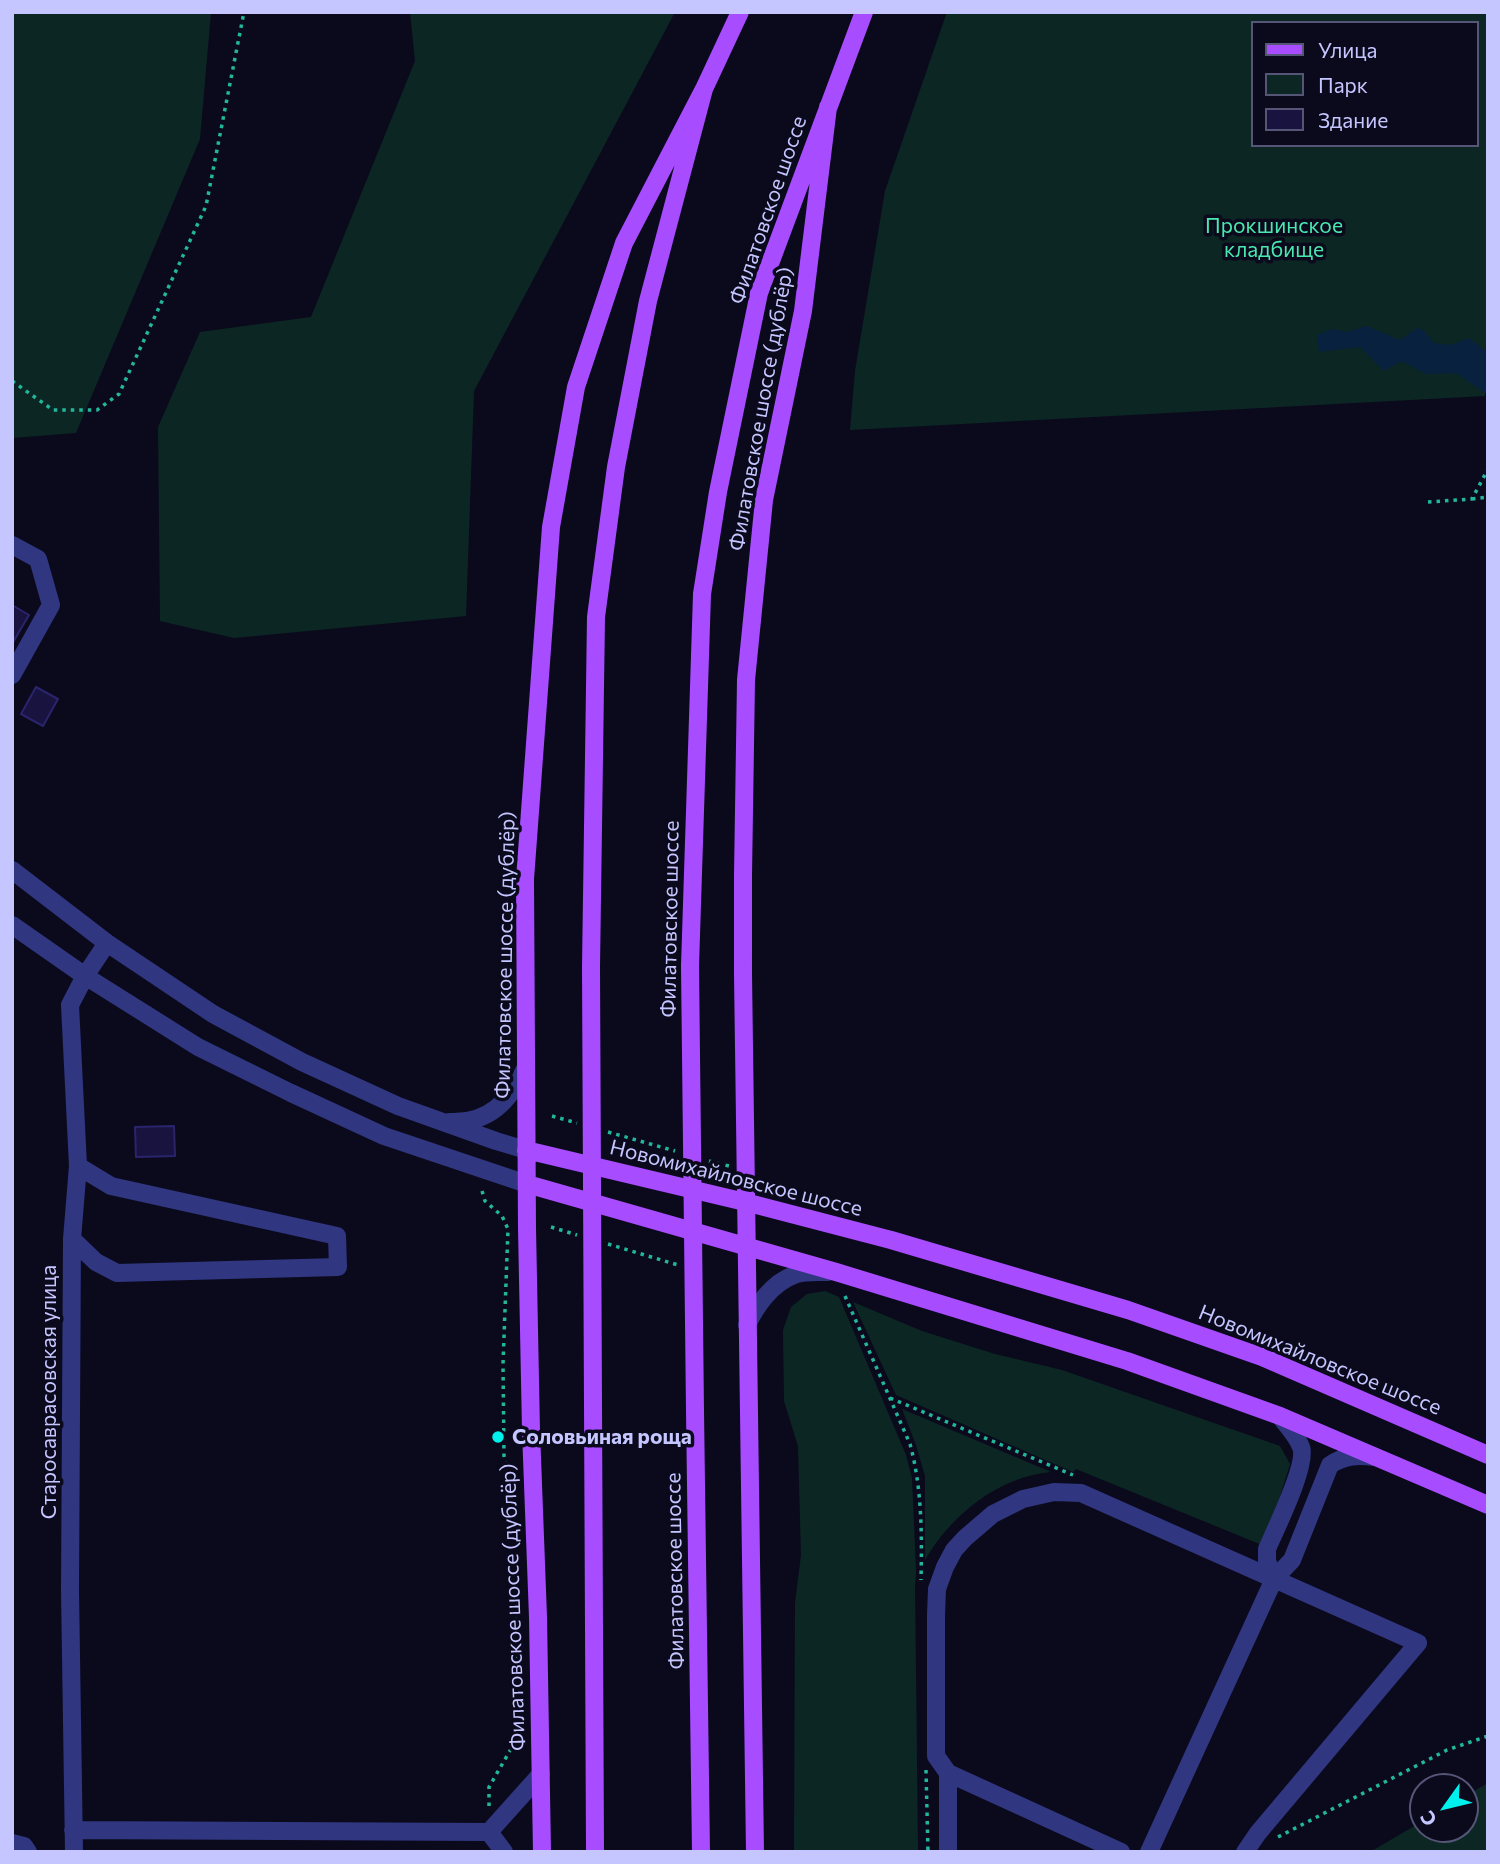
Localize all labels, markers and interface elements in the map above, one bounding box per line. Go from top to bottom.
legend [1252,21,1479,147]
text: Улица [1318,37,1377,62]
text: Парк [1318,72,1368,97]
text: Здание [1318,107,1388,132]
street label: Филатовское шоссе [724,113,812,307]
park label: Прокшинское кладбище [1205,213,1343,263]
street label: Филатовское шоссе (дублёр) [724,265,798,553]
street label: Филатовское шоссе (дублёр) [490,811,520,1099]
street label: Филатовское шоссе [656,820,684,1018]
street label: Новомихайловское шоссе [607,1134,865,1222]
street label: Старосаврасовская улица [36,1265,62,1519]
street label: Новомихайловское шоссе [1195,1300,1445,1420]
place label: Соловьиная роща [512,1424,692,1450]
marker: Соловьиная роща [490,1429,506,1445]
street label: Филатовское шоссе (дублёр) [495,1463,531,1751]
street label: Филатовское шоссе [661,1472,689,1670]
north arrow [1409,1773,1479,1843]
text: С [1415,1807,1441,1831]

